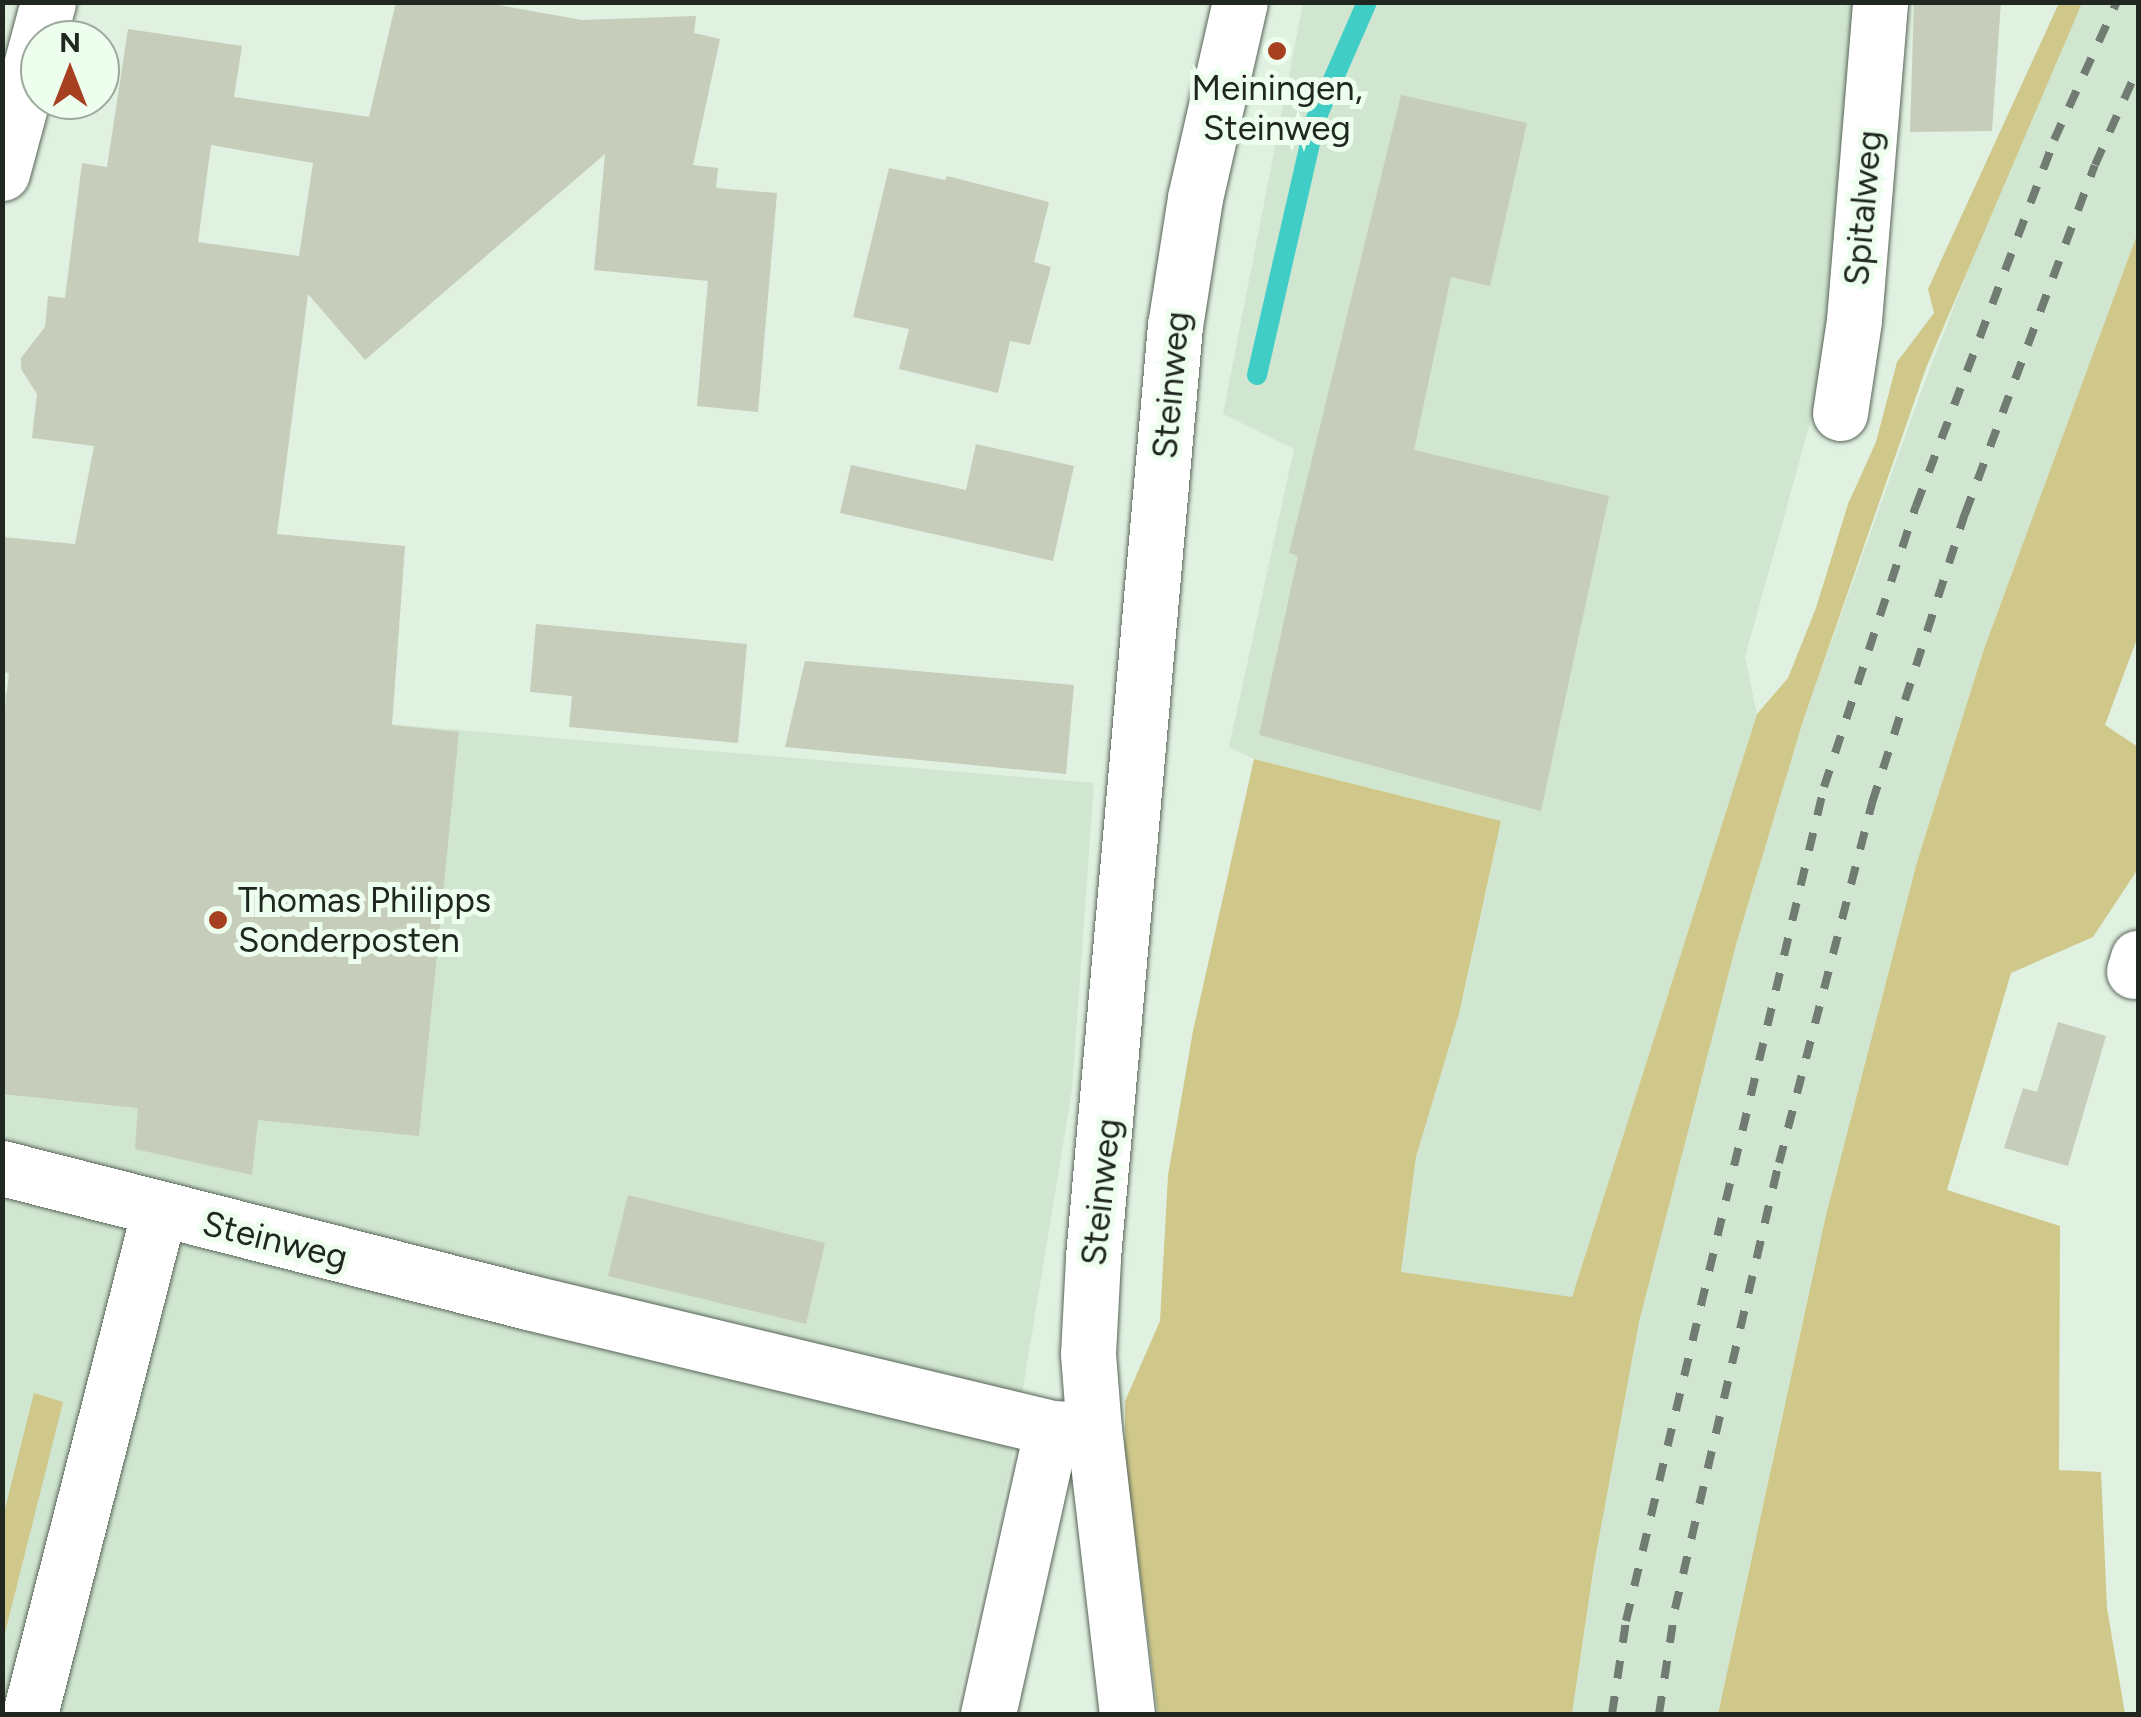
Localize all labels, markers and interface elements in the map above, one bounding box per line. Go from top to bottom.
north arrow [20,20,120,120]
text: N [59,25,81,59]
marker: Meiningen, Steinweg [1266,40,1288,62]
place label: Meiningen, Steinweg [1191,67,1363,149]
street label: Spitalweg [1835,129,1891,287]
street label: Steinweg [1144,310,1198,460]
place label: Thomas Philipps Sonderposten [238,879,491,961]
marker: Thomas Philipps Sonderposten [207,909,229,931]
street label: Steinweg [1072,1116,1130,1268]
street label: Steinweg [198,1202,352,1278]

